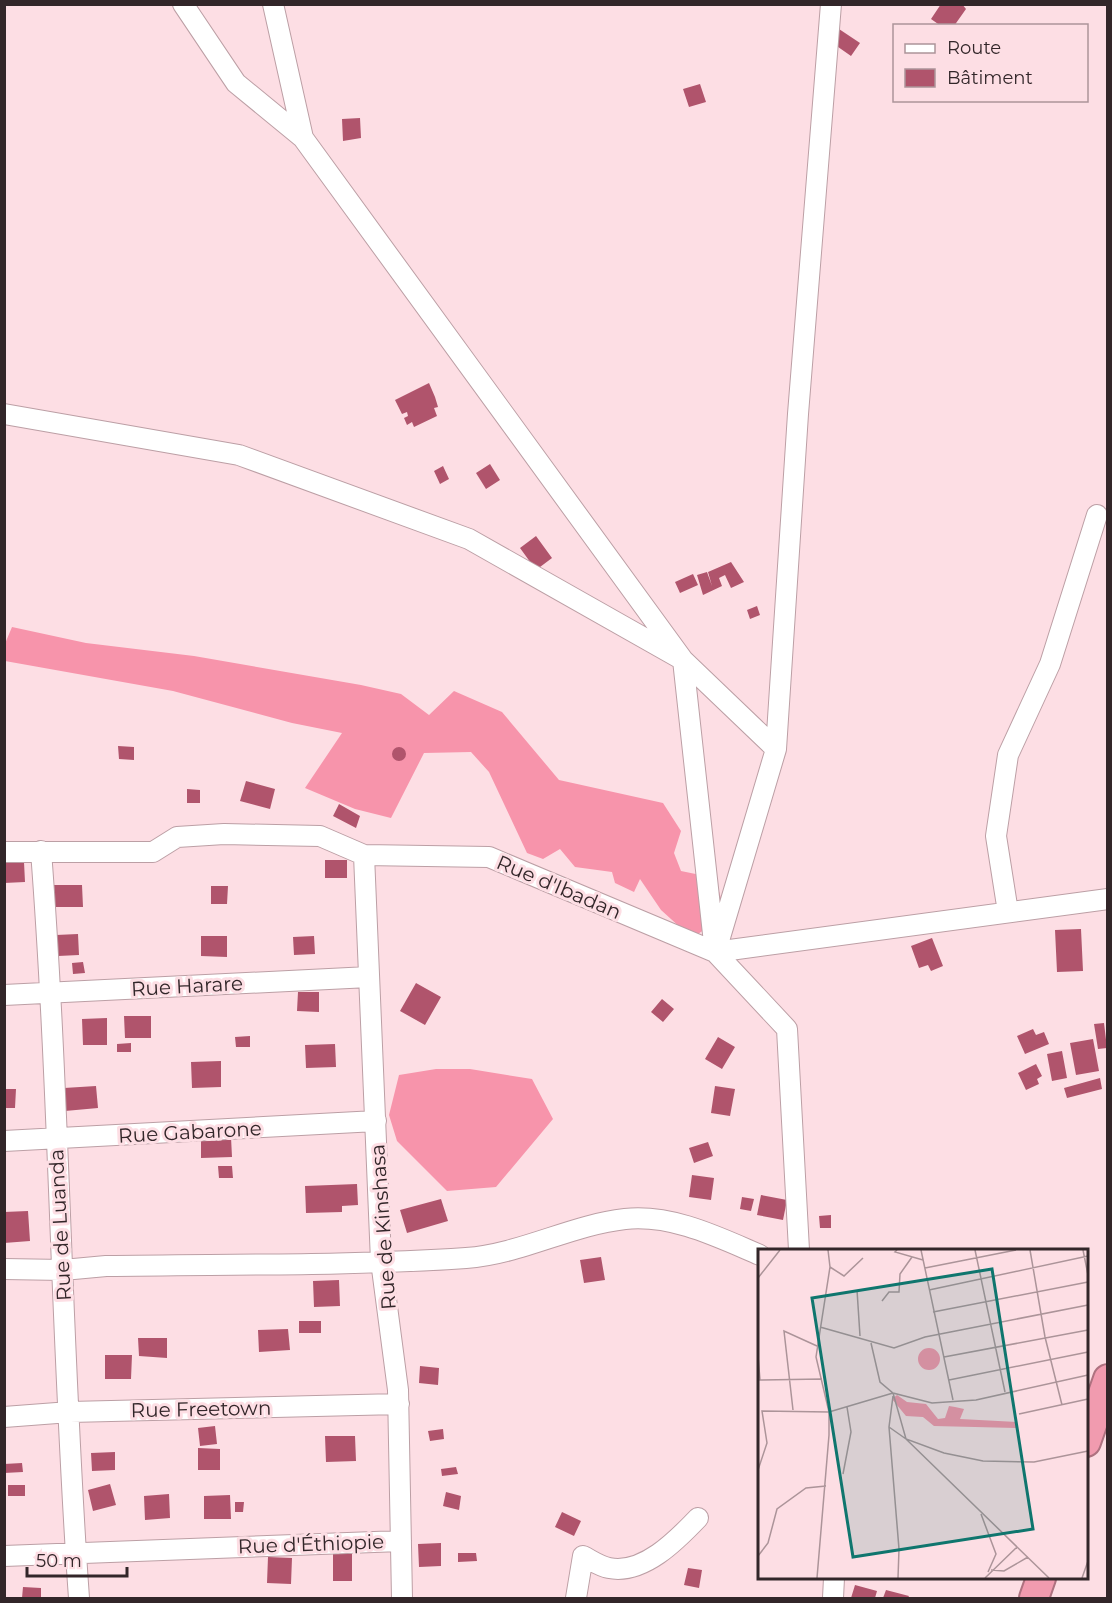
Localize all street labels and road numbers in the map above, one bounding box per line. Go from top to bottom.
street label: Rue d'Ibadan [493,850,625,924]
street label: Rue Harare [130,971,244,1001]
street label: Rue Gabarone [118,1116,262,1148]
street label: Rue de Kinshasa [365,1143,401,1311]
street label: Rue de Luanda [44,1149,76,1301]
street label: Rue Freetown [130,1396,272,1422]
street label: Rue d'Éthiopie [237,1529,385,1559]

